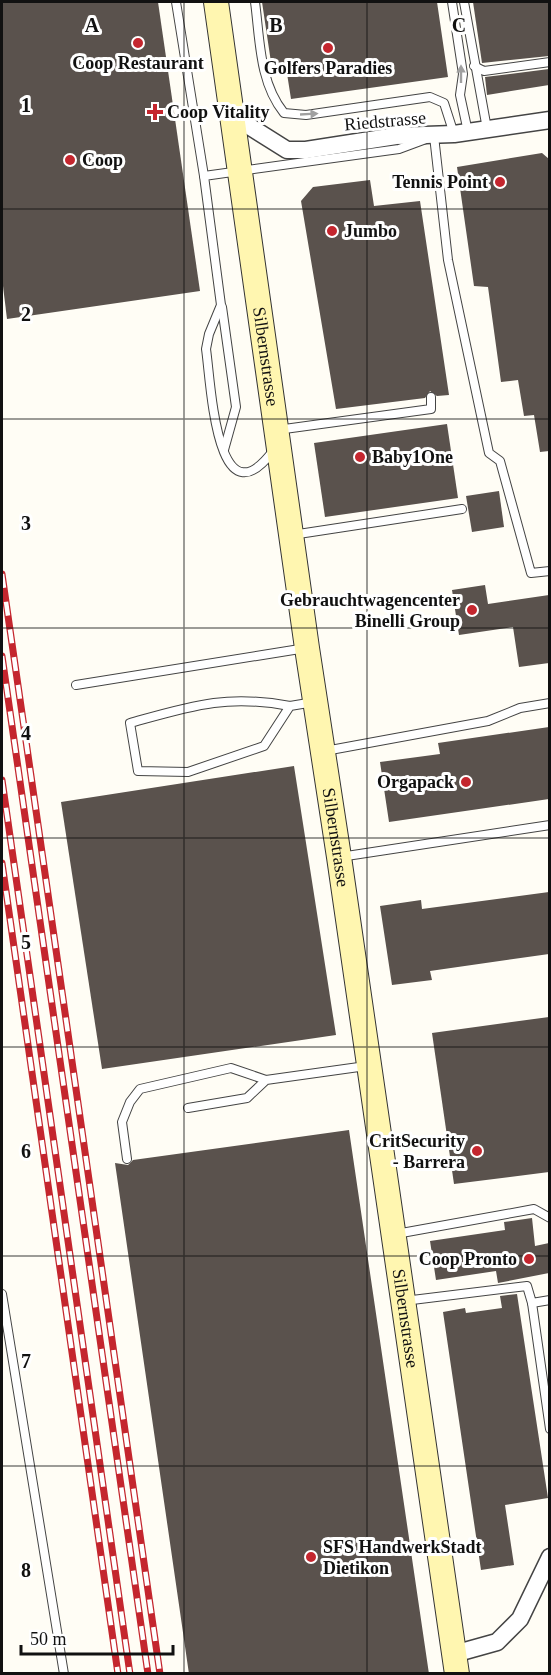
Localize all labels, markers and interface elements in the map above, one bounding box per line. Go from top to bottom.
text: A [85,14,100,36]
text: B [269,14,283,36]
text: C [452,14,466,36]
marker: Coop Restaurant [131,36,145,50]
marker: Golfers Paradies [321,41,335,55]
place label: Coop Restaurant [72,53,204,73]
place label: Golfers Paradies [264,58,392,78]
one-way arrow [456,65,466,84]
text: 1 [21,94,31,116]
place label: Coop Vitality [167,102,270,122]
marker: Coop Vitality [148,105,162,119]
street label: Riedstrasse [343,107,427,135]
one-way arrow [300,109,319,119]
place label: Coop [82,150,123,170]
marker: Coop [63,153,77,167]
place label: Tennis Point [392,172,488,192]
marker: Tennis Point [493,175,507,189]
place label: Jumbo [344,221,397,241]
marker: Jumbo [325,224,339,238]
text: 2 [21,303,31,325]
street label: Silbernstrasse [249,306,283,407]
place label: Baby1One [372,447,453,467]
marker: Baby1One [353,450,367,464]
text: 3 [21,512,31,534]
place label: Gebrauchtwagencenter Binelli Group [280,590,460,631]
marker: Gebrauchtwagencenter Binelli Group [465,603,479,617]
text: 4 [21,722,31,744]
place label: Orgapack [377,772,454,792]
marker: Orgapack [459,775,473,789]
street label: Silbernstrasse [319,786,353,888]
text: 5 [21,931,31,953]
place label: CritSecurity - Barrera [369,1131,465,1172]
text: 6 [21,1140,31,1162]
marker: CritSecurity - Barrera [470,1144,484,1158]
place label: Coop Pronto [419,1249,517,1269]
marker: Coop Pronto [522,1252,536,1266]
street label: Silbernstrasse [389,1267,423,1369]
text: 7 [21,1350,31,1372]
place label: SFS HandwerkStadt Dietikon [323,1537,482,1578]
marker: SFS HandwerkStadt Dietikon [304,1550,318,1564]
text: 8 [21,1559,31,1581]
scale bar [21,1618,172,1656]
text: 50 m [30,1629,67,1649]

